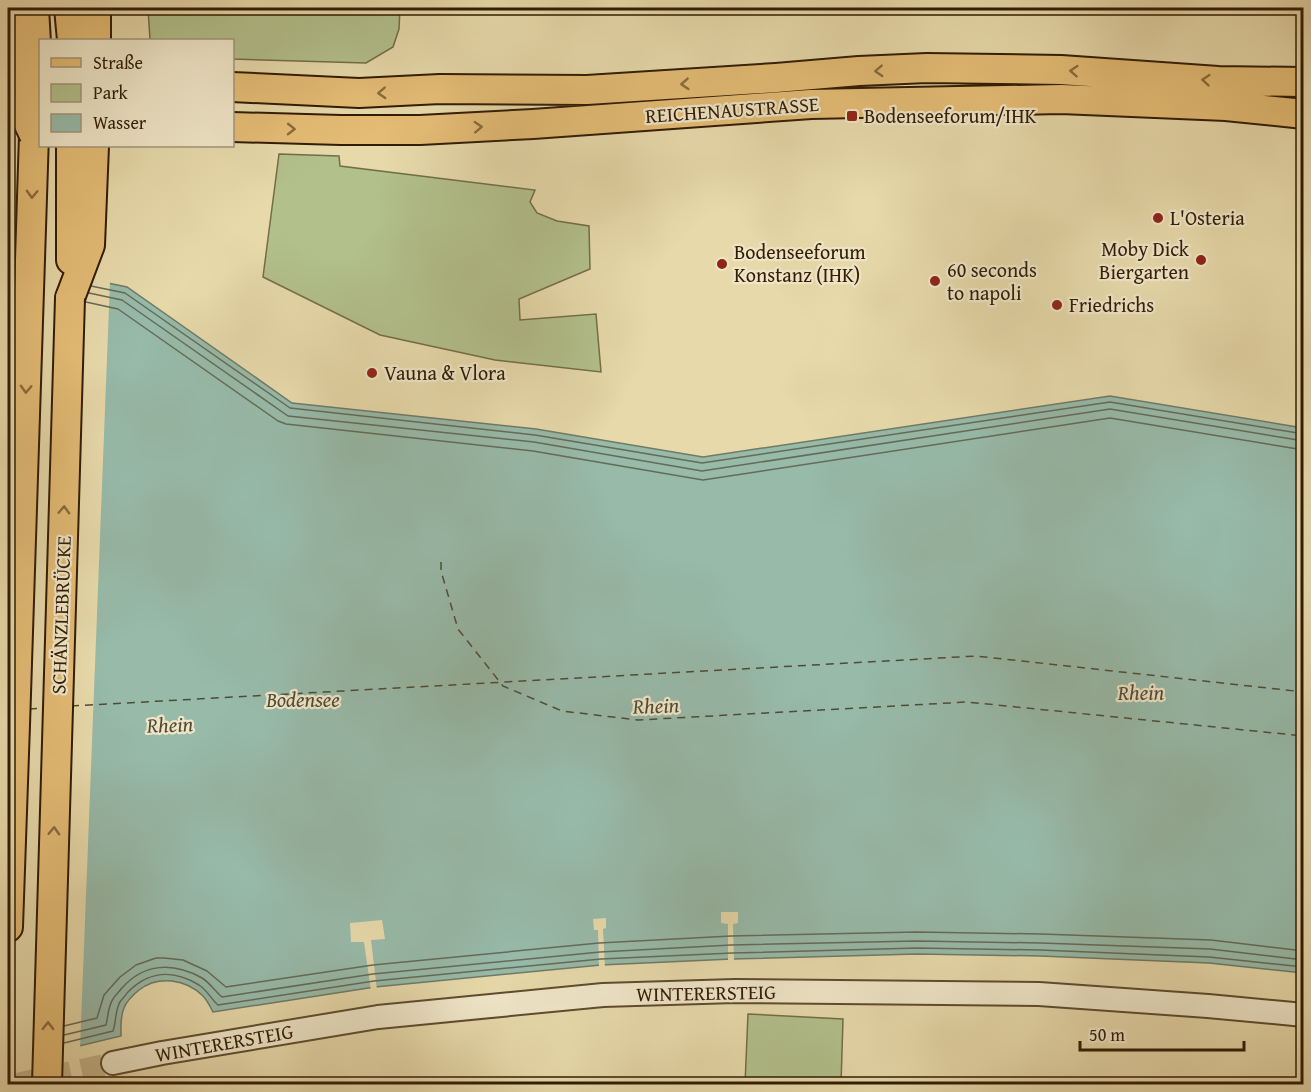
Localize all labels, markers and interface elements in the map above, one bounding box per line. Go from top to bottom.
legend [39,39,234,147]
text: Straße [93,49,143,76]
one-way arrow [875,64,884,77]
one-way arrow [1070,65,1079,78]
one-way arrow [1201,74,1210,87]
one-way arrow [680,77,689,90]
text: Park [93,79,129,106]
one-way arrow [377,86,386,99]
street label: REICHENAUSTRASSE [644,89,820,130]
place label: Bodenseeforum/IHK [864,101,1036,130]
text: Wasser [93,109,147,136]
marker: Bodenseeforum/IHK [845,109,859,123]
one-way arrow [474,120,483,133]
one-way arrow [286,122,295,135]
one-way arrow [26,189,39,198]
place label: L'Osteria [1170,203,1245,232]
marker: L'Osteria [1151,211,1165,225]
place label: Moby Dick Biergarten [1099,234,1190,286]
place label: Bodenseeforum Konstanz (IHK) [734,237,866,289]
marker: Moby Dick Biergarten [1194,253,1208,267]
place label: 60 seconds to napoli [947,255,1037,307]
marker: Bodenseeforum Konstanz (IHK) [715,257,729,271]
marker: 60 seconds to napoli [928,274,942,288]
place label: Friedrichs [1069,290,1154,319]
marker: Friedrichs [1050,298,1064,312]
place label: Vauna & Vlora [384,358,506,387]
marker: Vauna & Vlora [365,366,379,380]
one-way arrow [20,384,32,393]
one-way arrow [58,506,70,515]
street label: SCHÄNZLEBRÜCKE [43,535,78,695]
water label: Rhein [1117,677,1165,708]
water label: Bodensee [265,684,340,715]
water label: Rhein [631,689,680,722]
water label: Rhein [145,708,194,741]
one-way arrow [48,827,61,836]
street label: WINTERERSTEIG [636,977,776,1008]
scale bar [1080,1014,1244,1052]
street label: WINTERERSTEIG [153,1016,295,1069]
text: 50 m [1089,1021,1125,1048]
one-way arrow [42,1022,55,1031]

